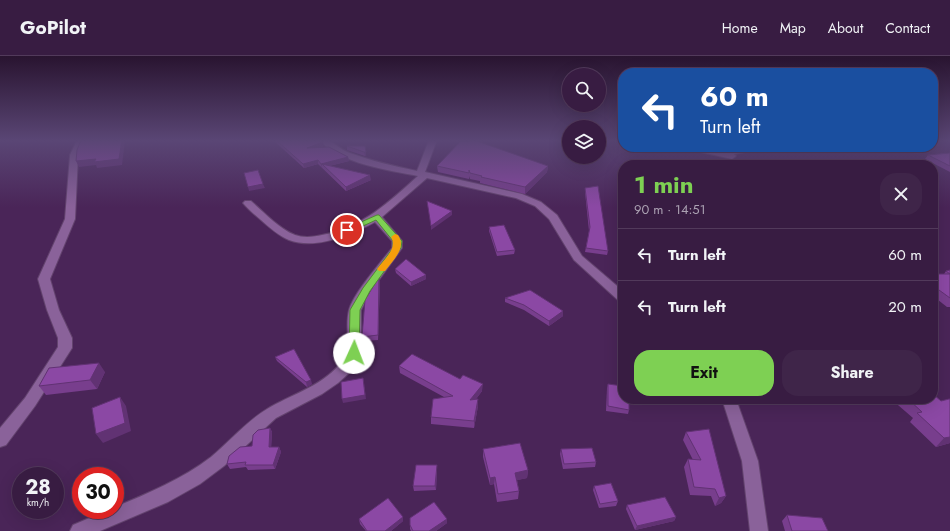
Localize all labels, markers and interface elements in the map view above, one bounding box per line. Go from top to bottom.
text: GoPilot [20,14,86,41]
text: Home [722,18,758,38]
text: Map [780,18,806,38]
text: About [828,18,863,38]
text: Contact [885,18,930,38]
map controls [562,68,606,164]
button: search [562,68,606,112]
text: 60 m [700,76,769,117]
icon: left [634,84,686,136]
text: Turn left [700,114,760,140]
button: layers [562,120,606,164]
text: 1 min [634,167,694,202]
button: close [880,173,922,215]
text: 90 m · 14:51 [634,200,706,219]
pin [330,213,364,247]
icon: arrive [336,219,358,241]
icon: left [634,244,656,266]
text: Turn left [668,244,726,266]
text: 60 m [888,244,922,266]
icon: left [634,296,656,318]
text: Turn left [668,296,726,318]
text: 20 m [888,296,922,318]
position arrow [333,332,375,374]
button: Exit [634,350,774,396]
button: Share [782,350,922,396]
speed limit sign: 30 [72,467,124,519]
text: 28 [25,473,51,502]
text: km/h [27,495,49,510]

